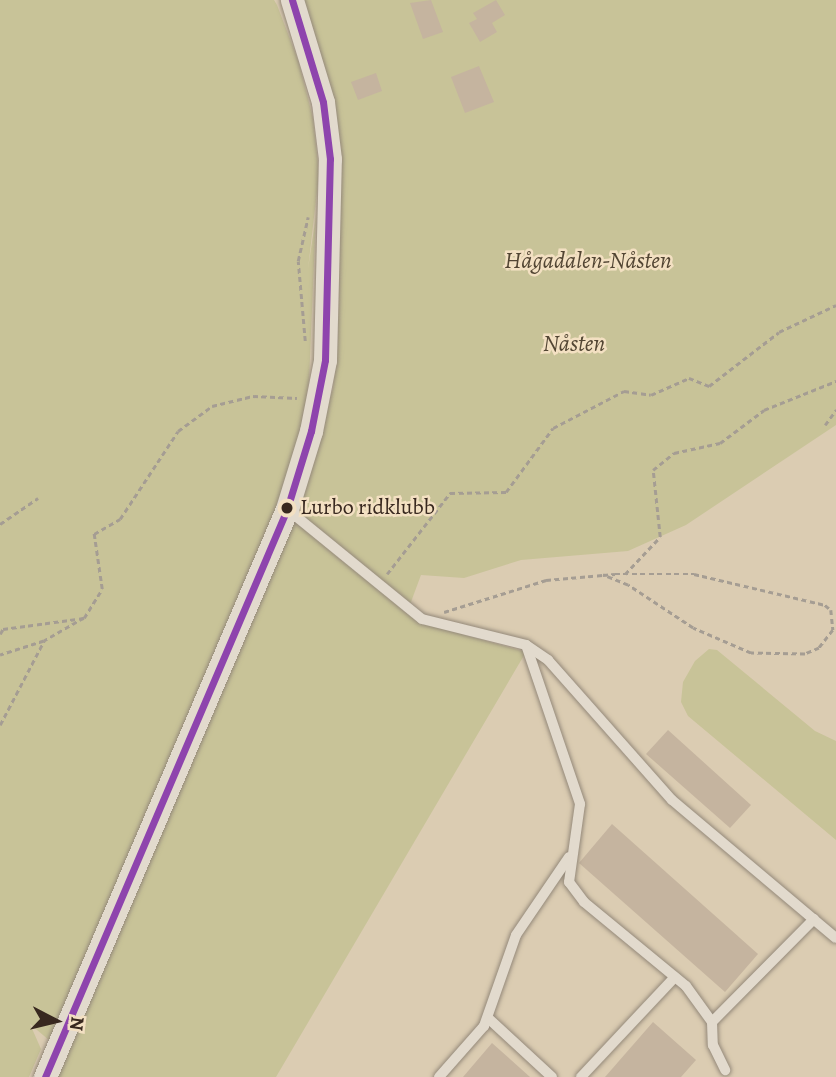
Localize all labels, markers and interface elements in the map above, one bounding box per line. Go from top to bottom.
park label: Hågadalen-Nåsten [504,247,672,275]
park label: Nåsten [543,330,605,358]
place label: Lurbo ridklubb [300,495,435,521]
marker: Lurbo ridklubb [280,501,294,515]
north arrow [21,986,91,1056]
text: N [63,1015,91,1032]

